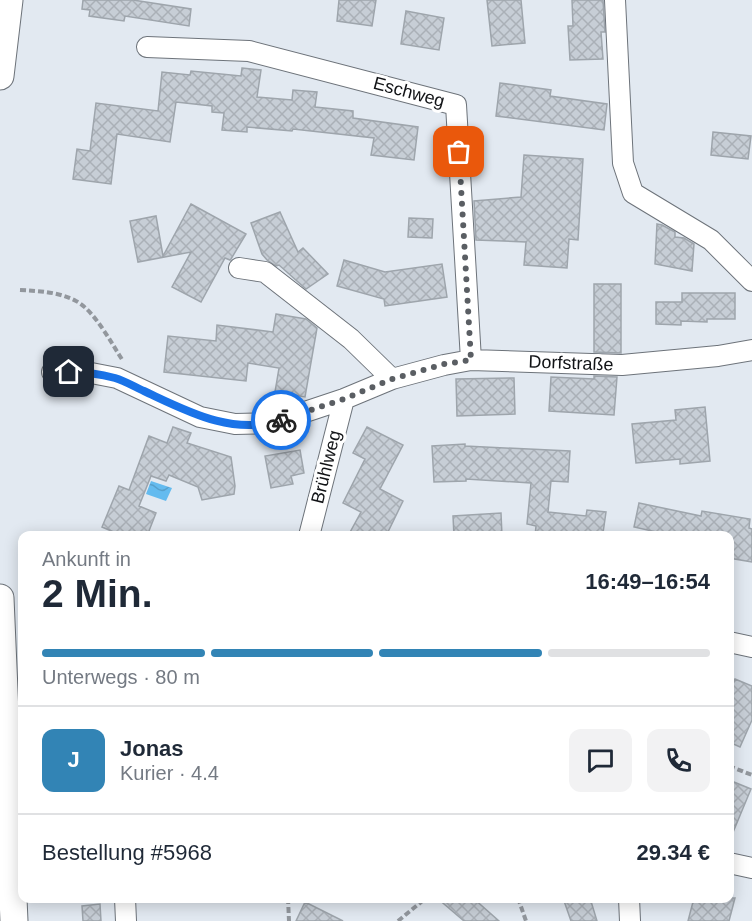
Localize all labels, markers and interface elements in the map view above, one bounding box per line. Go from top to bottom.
street label: Eschweg [371,73,447,111]
pin [433,126,484,177]
icon: bag [442,135,475,168]
pin [43,346,94,397]
street label: Dorfstraße [528,352,614,374]
icon: home [52,355,85,388]
courier [251,390,311,450]
icon: bike [265,404,298,437]
street label: Brühlweg [307,428,345,506]
text: Ankunft in [42,548,131,570]
text: 16:49–16:54 [585,569,710,594]
text: 2 Min. [42,572,153,615]
text: Unterwegs · 80 m [42,666,200,688]
button: chat [569,729,632,792]
button: phone [647,729,710,792]
text: Jonas [120,736,184,761]
text: J [67,747,80,772]
text: Kurier · 4.4 [120,762,219,784]
text: Bestellung #5968 [42,840,212,865]
text: 29.34 € [637,840,710,865]

